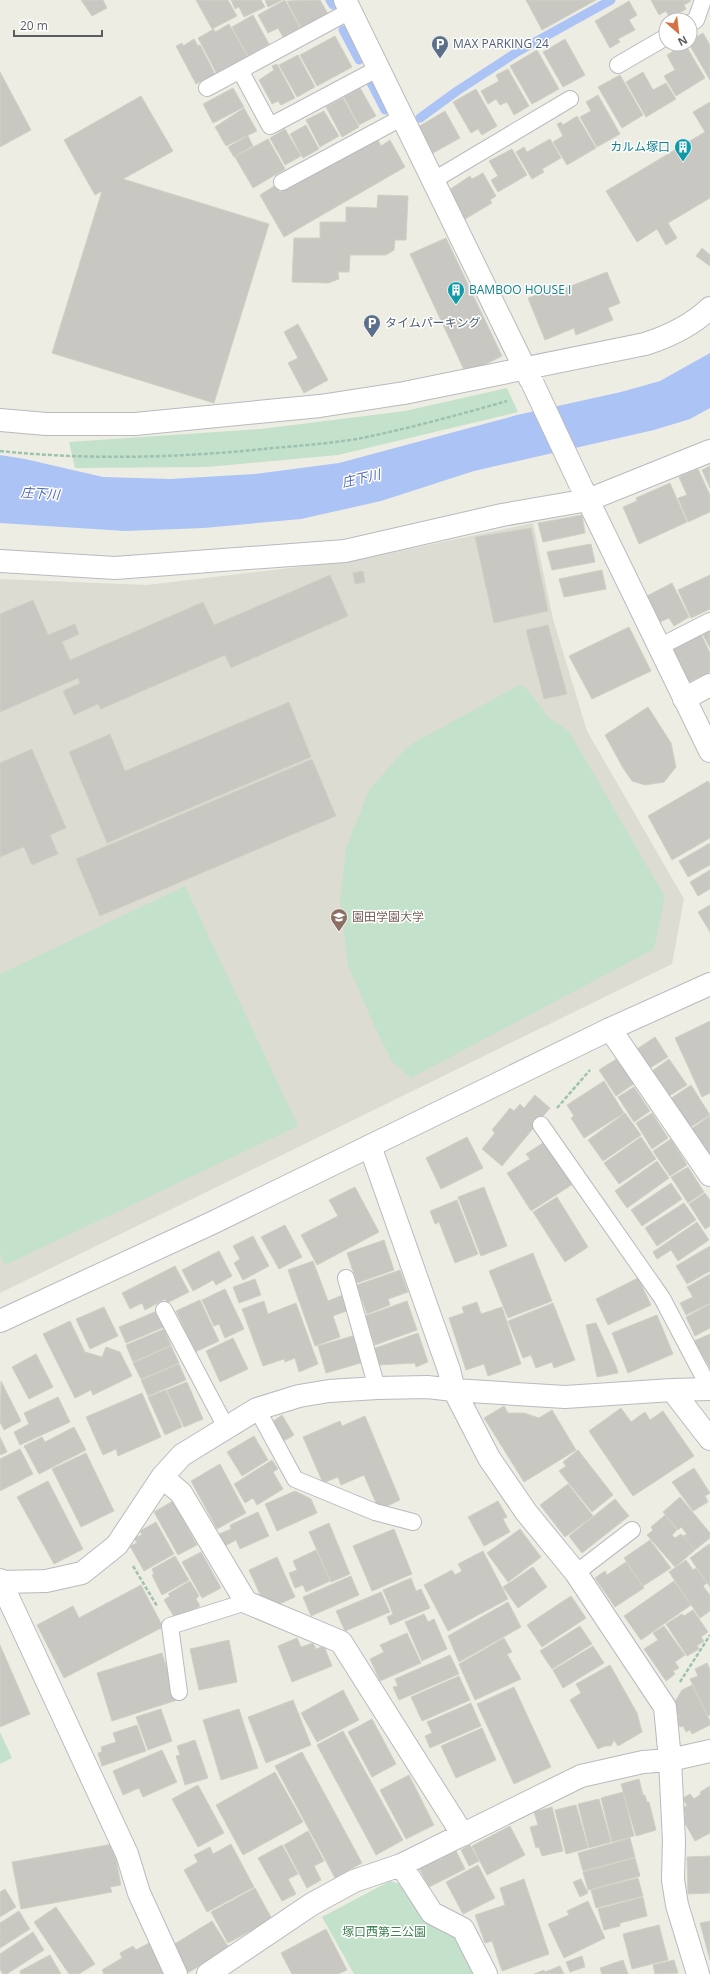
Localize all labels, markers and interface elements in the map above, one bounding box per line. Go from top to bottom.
scale bar [14,12,102,38]
north arrow [658,12,698,52]
text: 20 m [20,17,48,34]
text: N [675,33,690,50]
parking icon: MAX PARKING 24 [430,34,450,59]
place label: MAX PARKING 24 [453,35,549,52]
building icon: カルム塚口 [673,137,693,162]
place label: カルム塚口 [610,138,670,155]
building icon: BAMBOO HOUSE I [446,280,466,305]
place label: BAMBOO HOUSE I [469,281,571,298]
parking icon: タイムパーキング [362,313,382,338]
place label: タイムパーキング [385,314,480,331]
water label: 庄下川 [340,464,384,491]
water label: 庄下川 [20,483,62,503]
school or university icon: 園田学園大学 [329,907,349,932]
place label: 園田学園大学 [352,908,424,925]
park label: 塚口西第三公園 [342,1923,426,1940]

